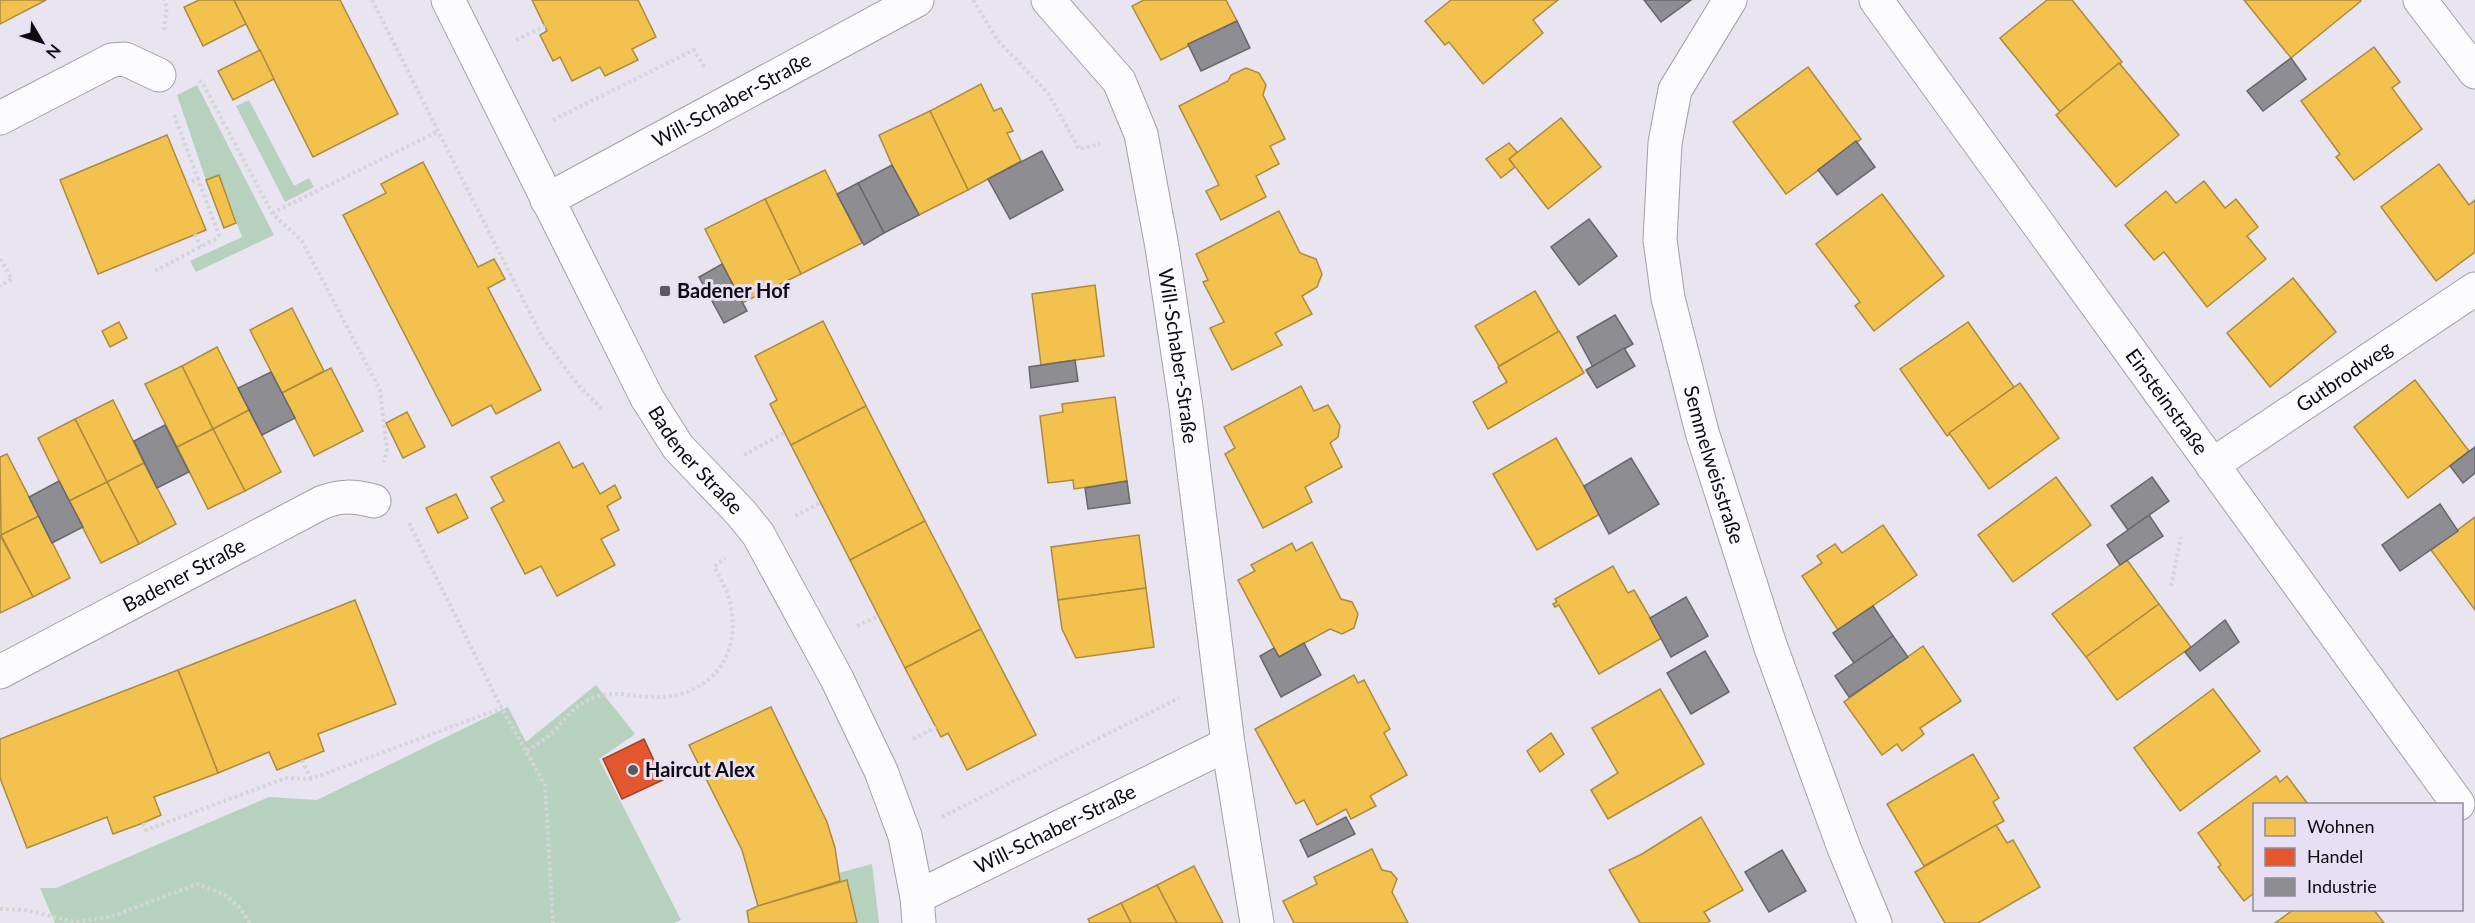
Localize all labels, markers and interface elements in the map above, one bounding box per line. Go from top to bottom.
north arrow [12,12,72,72]
text: N [43,41,65,63]
street label: Will-Schaber-Straße [648,47,815,152]
street label: Will-Schaber-Straße [1154,266,1203,445]
place label: Badener Hof [677,278,790,302]
marker: Badener Hof [658,284,672,298]
street label: Gutbrodweg [2291,335,2396,416]
street label: Einsteinstraße [2121,344,2214,459]
street label: Semmelweisstraße [1680,383,1750,547]
street label: Badener Straße [644,401,749,519]
street label: Badener Straße [118,532,249,616]
place label: Haircut Alex [645,757,755,781]
marker: Haircut Alex [626,763,640,777]
street label: Will-Schaber-Straße [970,778,1139,878]
legend [2253,803,2463,911]
text: Wohnen [2307,815,2374,837]
text: Handel [2307,845,2363,867]
text: Industrie [2307,875,2377,897]

